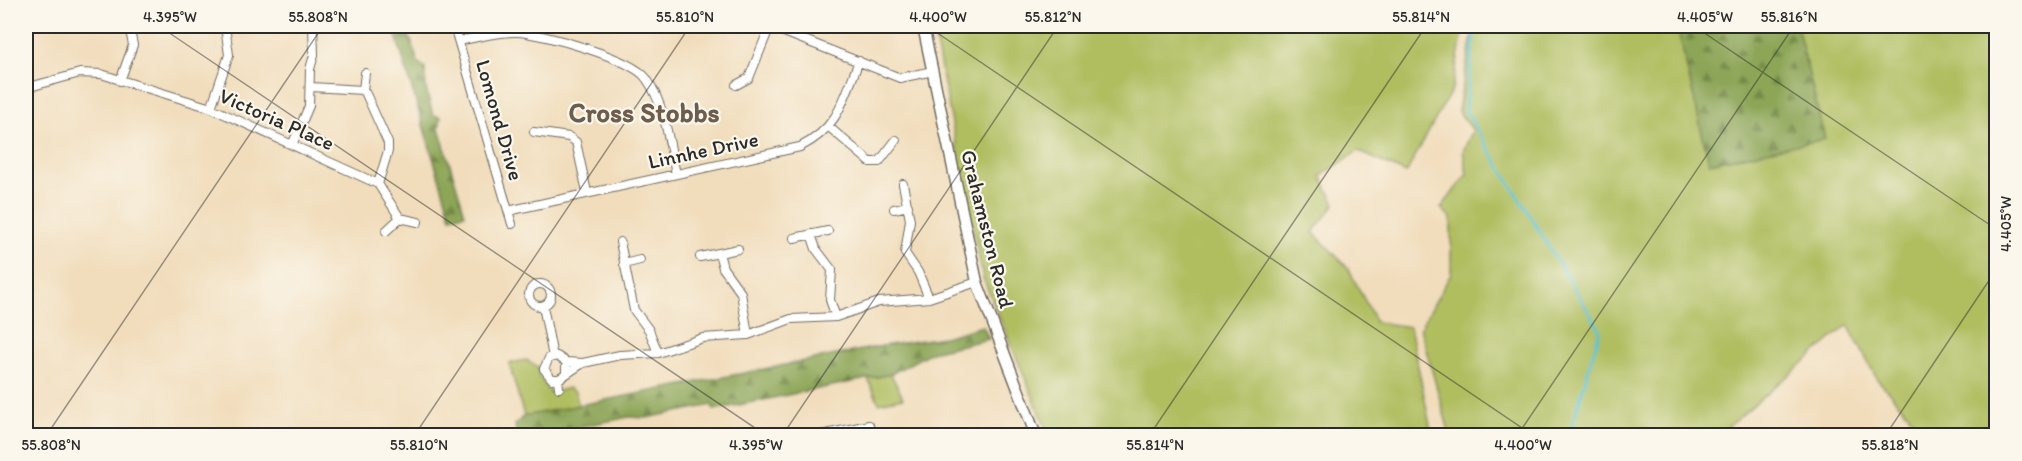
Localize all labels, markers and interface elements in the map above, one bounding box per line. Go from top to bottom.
text: 4.395°W [143,8,197,26]
text: 55.808°N [288,8,348,26]
text: 55.810°N [656,8,714,26]
text: 4.400°W [909,8,967,26]
text: 55.812°N [1024,8,1082,26]
text: 55.814°N [1392,8,1450,26]
text: 4.405°W [1677,8,1733,26]
text: 55.816°N [1760,8,1818,26]
street label: Lomond Drive [471,57,529,183]
street label: Victoria Place [216,82,338,156]
district label: Cross Stobbs [568,96,720,129]
street label: Linnhe Drive [646,126,760,174]
street label: Grahamston Road [956,147,1020,311]
text: 4.405°W [1997,196,2015,252]
text: 55.808°N [21,436,81,454]
text: 55.810°N [390,436,448,454]
text: 4.395°W [729,436,783,454]
text: 55.814°N [1126,436,1184,454]
text: 4.400°W [1494,436,1552,454]
text: 55.818°N [1861,436,1919,454]

